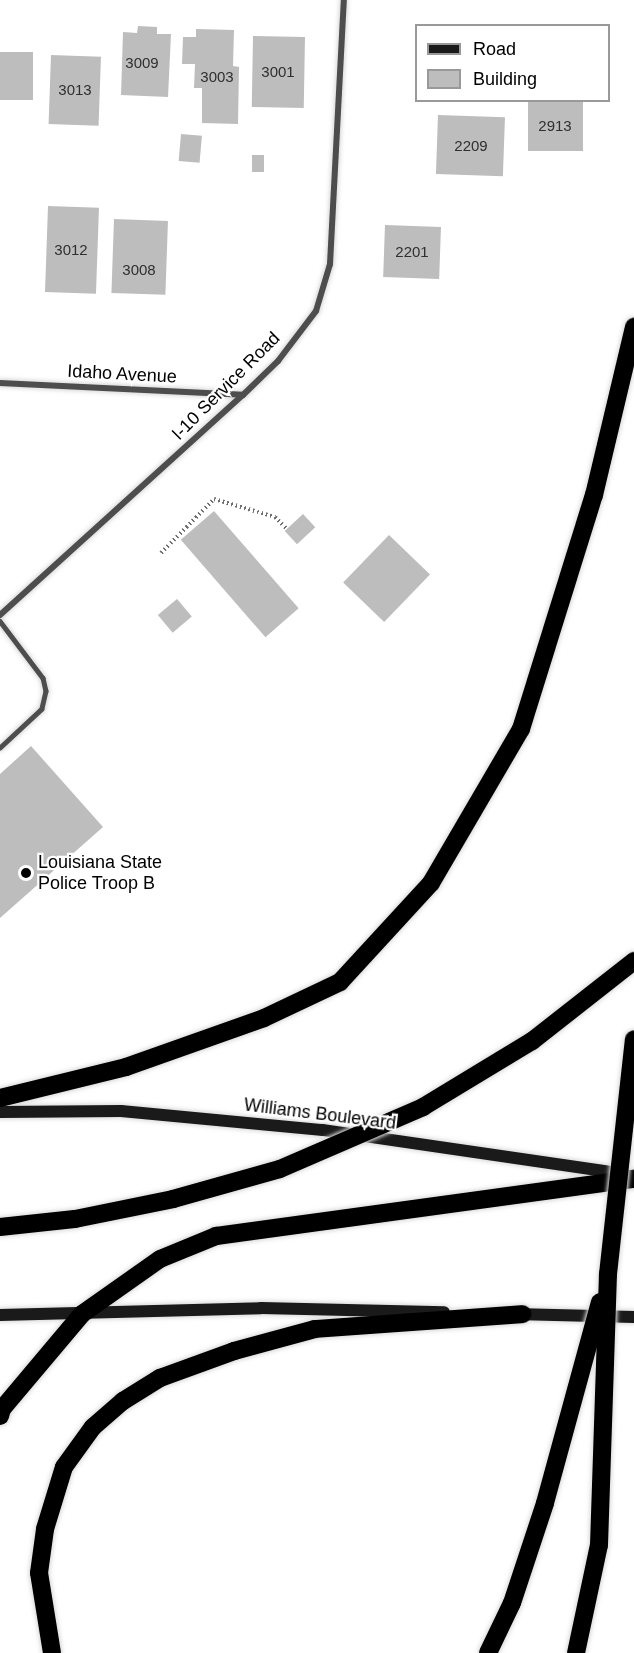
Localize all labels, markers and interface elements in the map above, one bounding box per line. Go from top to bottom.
legend [415,24,610,102]
text: Road [473,39,516,59]
house number: 3009 [125,54,159,72]
house number: 3001 [261,63,295,81]
house number: 3003 [200,68,234,86]
text: Building [473,69,537,89]
house number: 3013 [58,81,92,99]
house number: 2913 [538,117,572,135]
house number: 2209 [454,137,488,155]
house number: 3012 [54,241,88,259]
house number: 2201 [395,243,429,261]
house number: 3008 [122,261,156,279]
street label: I-10 Service Road [167,327,285,445]
street label: Idaho Avenue [66,360,178,388]
place label: Louisiana State Police Troop B [38,852,162,894]
marker: Louisiana State Police Troop B [19,866,33,880]
street label: Williams Boulevard [243,1094,397,1134]

